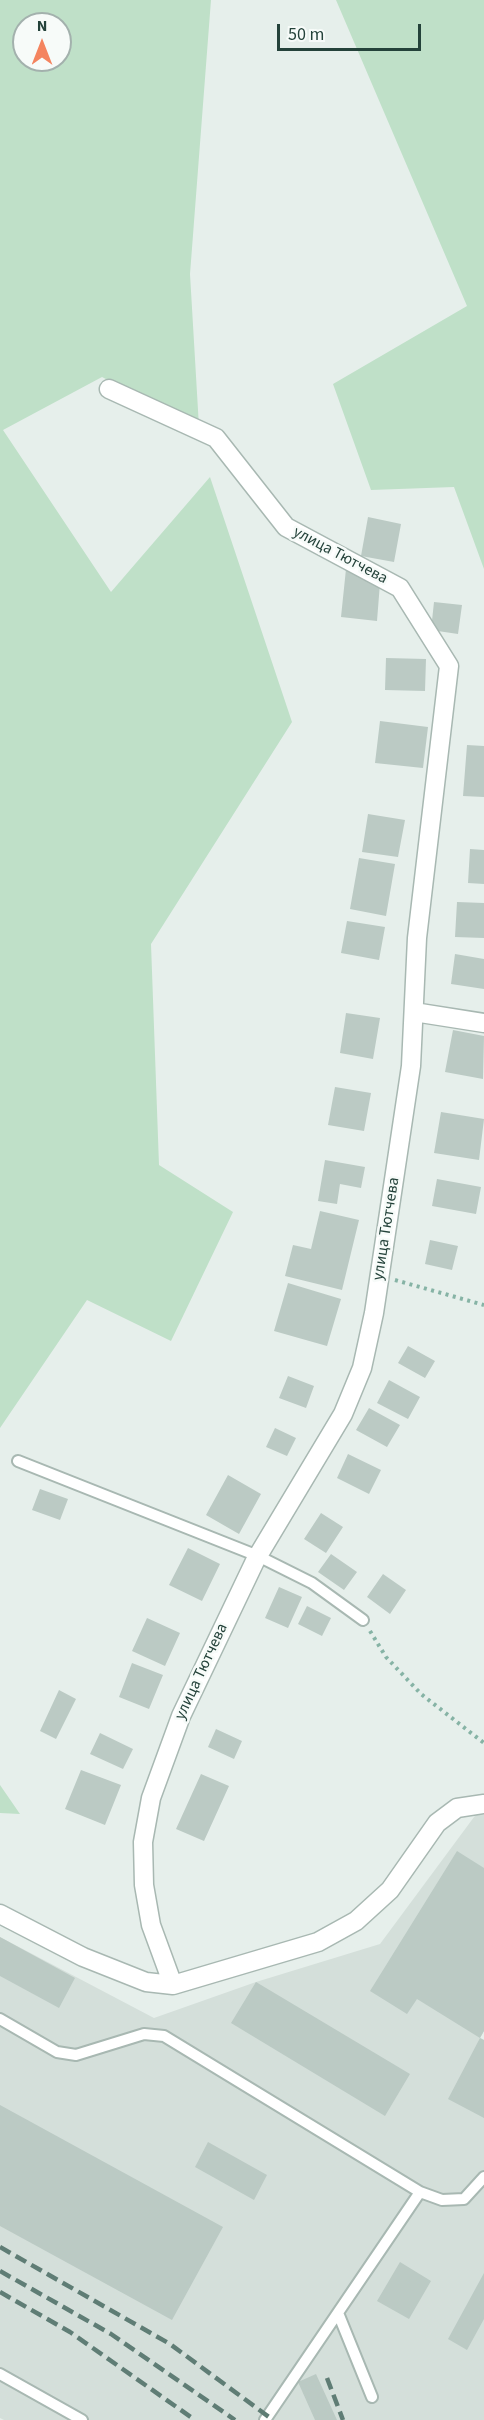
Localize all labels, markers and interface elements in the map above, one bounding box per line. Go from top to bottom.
north arrow [12,12,72,72]
scale bar [280,12,424,50]
text: N [37,15,47,37]
text: 50 m [288,22,324,47]
street label: улица Тютчева [289,523,391,589]
street label: улица Тютчева [369,1176,405,1282]
street label: улица Тютчева [171,1621,233,1723]

